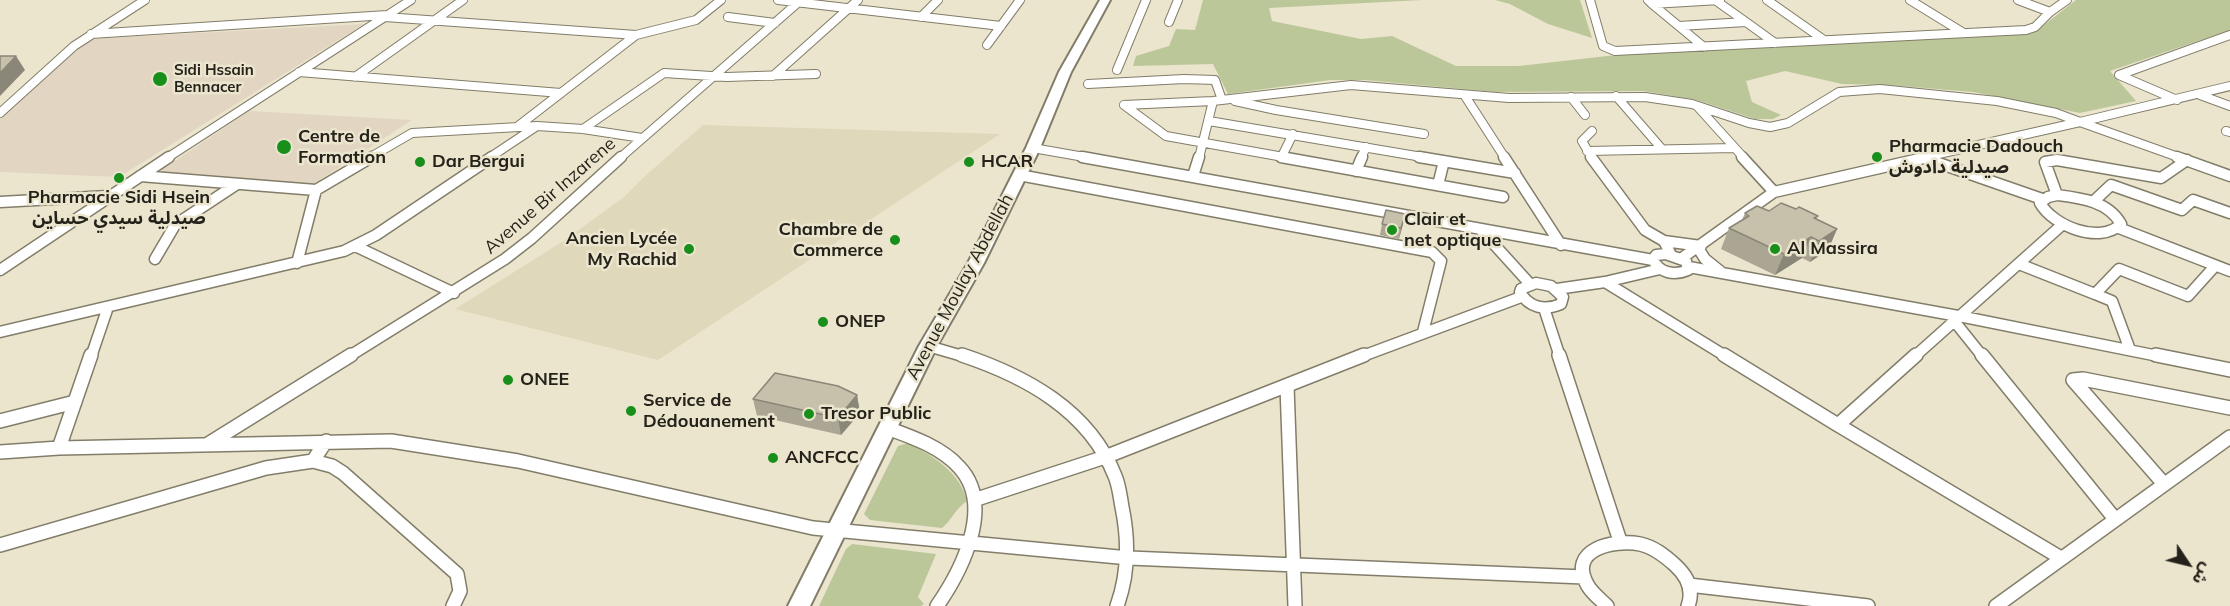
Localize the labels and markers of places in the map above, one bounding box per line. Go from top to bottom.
place label: Sidi Hssain Bennacer [174,61,254,96]
marker: Sidi Hssain Bennacer [151,70,169,88]
place label: Centre de Formation [298,126,386,168]
place label: Pharmacie Dadouch صيدلية دادوش [1889,136,2063,178]
marker: Centre de Formation [275,138,293,156]
marker: Pharmacie Dadouch صيدلية دادوش [1870,150,1884,164]
place label: Dar Bergui [432,151,525,173]
place label: HCAR [981,151,1033,173]
marker: Dar Bergui [413,155,427,169]
marker: HCAR [962,155,976,169]
marker: Pharmacie Sidi Hsein صيدلية سيدي حساين [112,171,126,185]
place label: Pharmacie Sidi Hsein صيدلية سيدي حساين [28,187,210,230]
place label: Clair et net optique [1404,209,1501,252]
place label: Chambre de Commerce [779,219,883,262]
marker: Clair et net optique [1385,223,1399,237]
place label: Ancien Lycée My Rachid [566,228,677,270]
marker: Chambre de Commerce [888,233,902,247]
place label: Al Massira [1787,238,1878,260]
marker: Ancien Lycée My Rachid [682,242,696,256]
marker: Al Massira [1768,242,1782,256]
place label: ONEP [835,311,885,333]
marker: ONEP [816,315,830,329]
place label: ONEE [520,369,569,391]
marker: ONEE [501,373,515,387]
place label: Service de Dédouanement [643,390,775,432]
place label: Tresor Public [821,403,931,425]
marker: Service de Dédouanement [624,404,638,418]
marker: Tresor Public [802,407,816,421]
place label: ANCFCC [785,447,859,469]
marker: ANCFCC [766,451,780,465]

